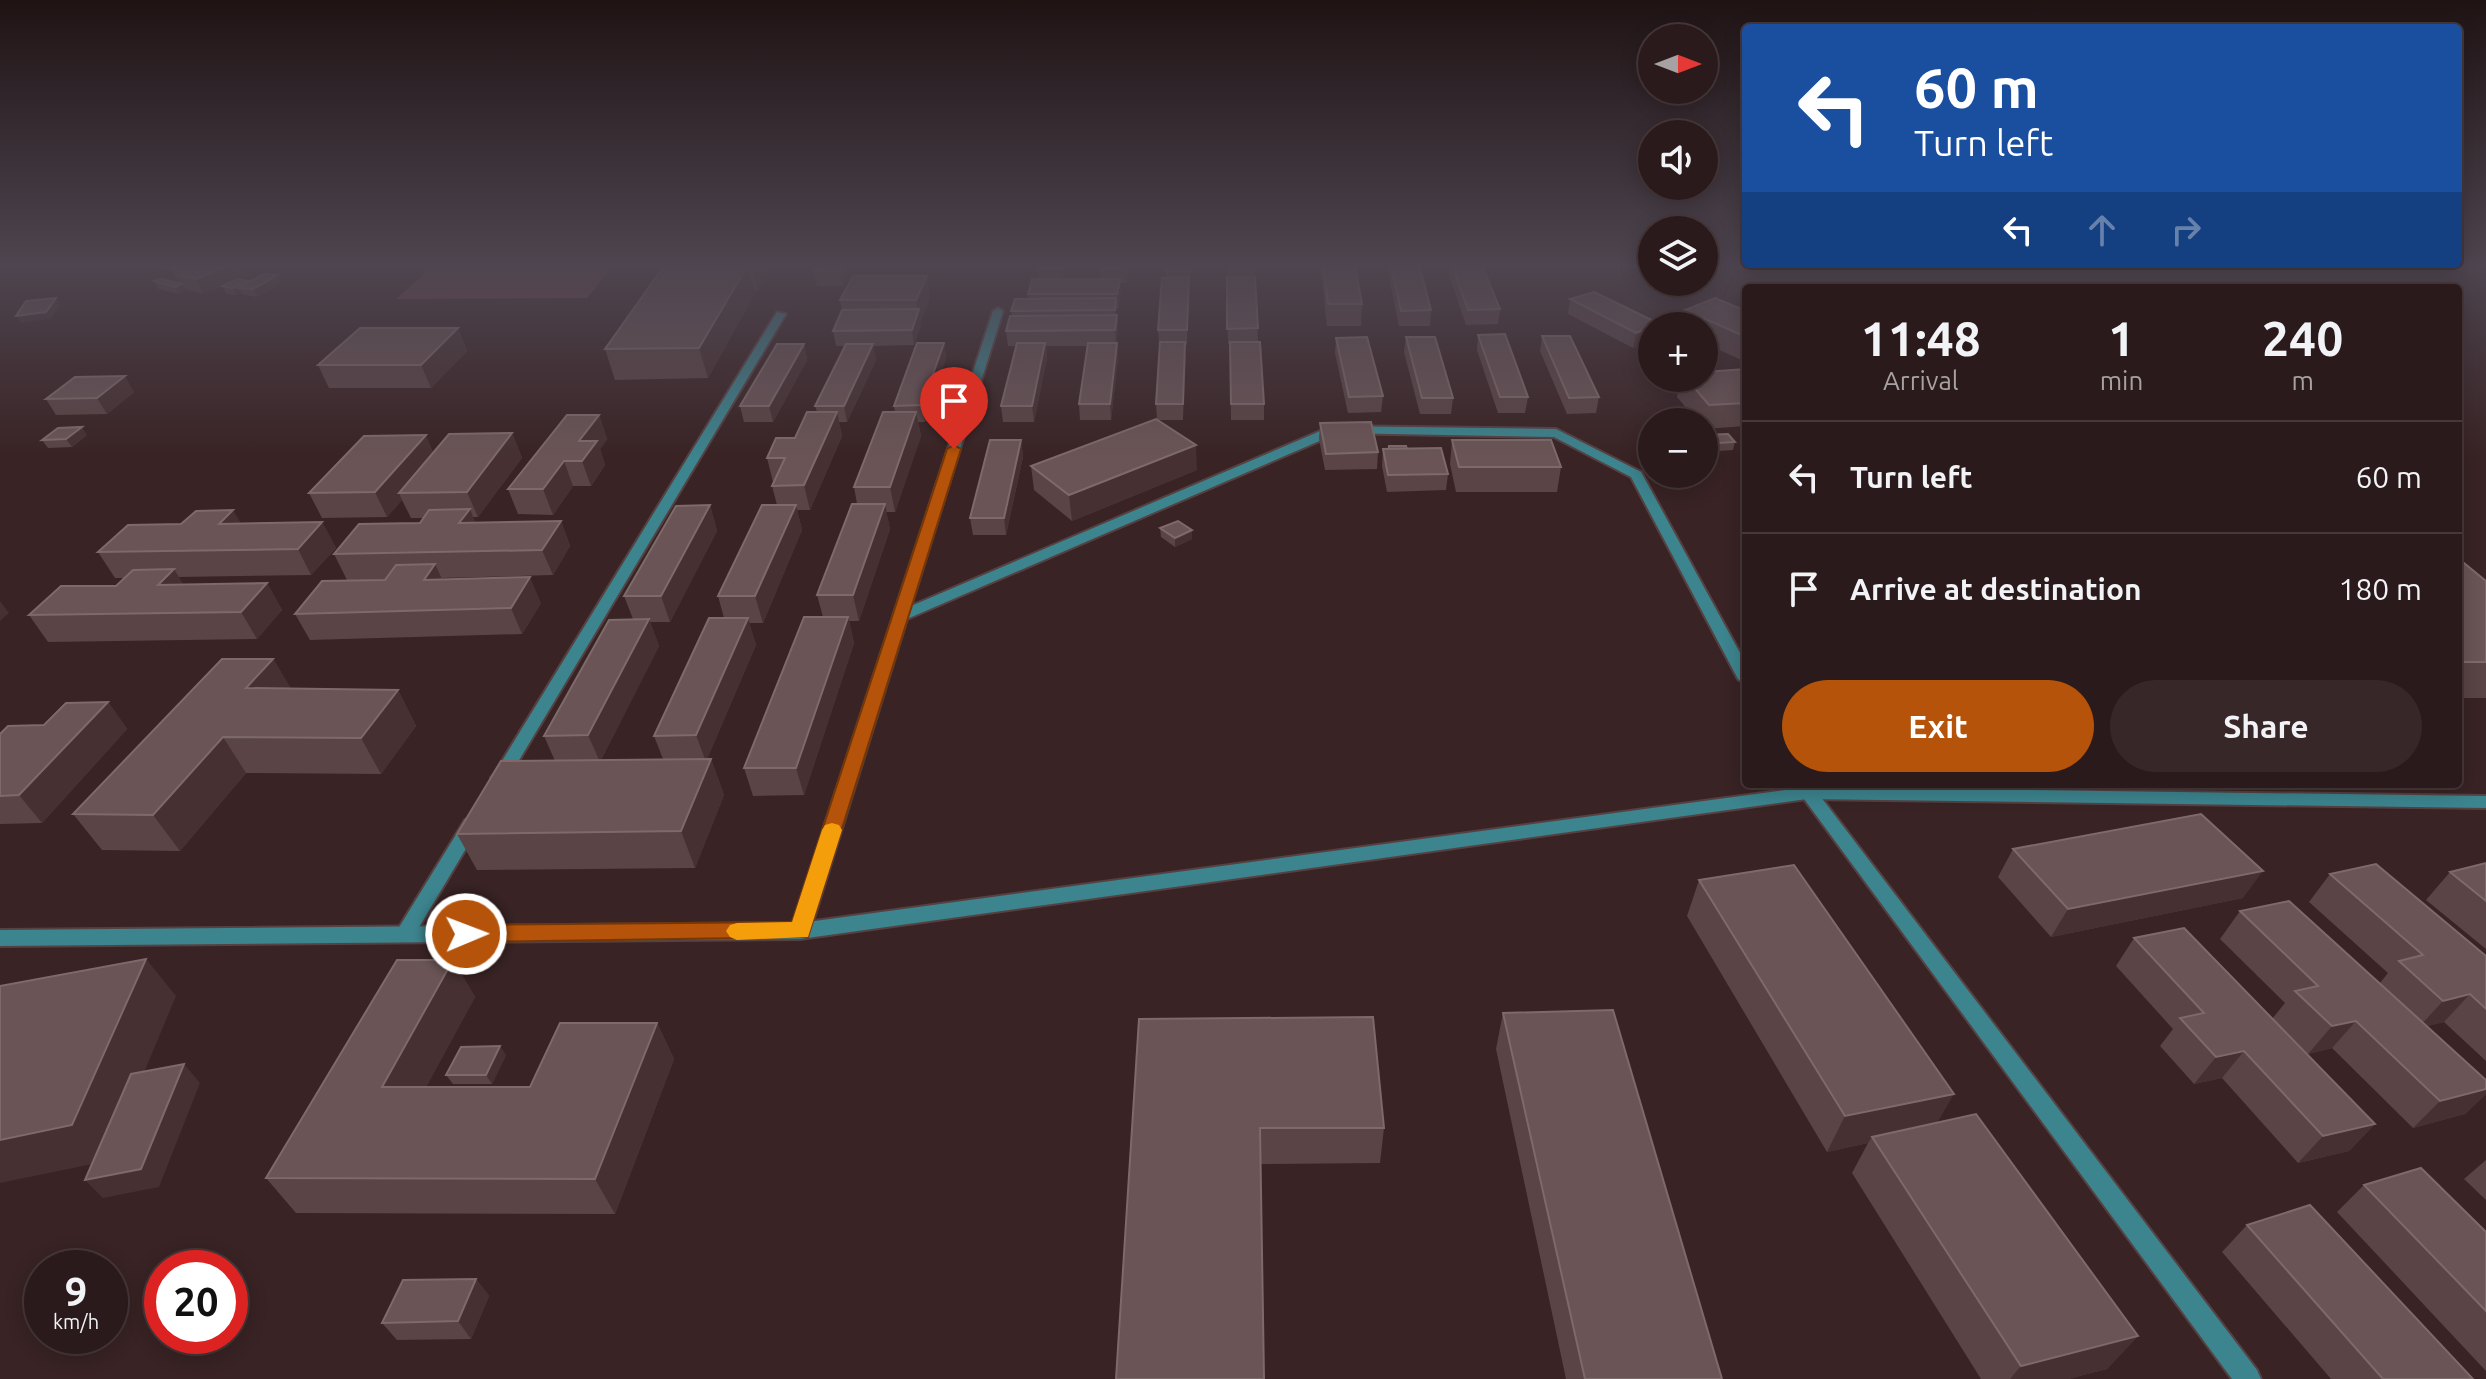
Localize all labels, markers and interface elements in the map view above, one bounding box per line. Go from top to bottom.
north arrow [1638,24,1718,104]
map controls [1638,24,1718,488]
icon: left [1782,56,1886,160]
text: 60 m [1914,56,2039,119]
button: sound [1638,120,1718,200]
text: Turn left [1914,122,2053,163]
icon: left [1996,208,2040,252]
icon: ahead [2080,208,2124,252]
icon: right [2164,208,2208,252]
button: layers [1638,216,1718,296]
text: 11:48 [1861,311,1981,365]
text: 1 [2108,311,2135,365]
text: 240 [2262,311,2343,365]
button: + [1638,312,1718,392]
text: Arrival [1883,366,1959,395]
text: min [2100,366,2143,395]
text: m [2291,366,2314,395]
pin [920,367,988,449]
icon: arrive [932,379,976,423]
button: − [1638,408,1718,488]
icon: left [1782,455,1826,499]
text: Turn left [1850,460,1972,494]
text: 60 m [2355,460,2422,494]
icon: arrive [1782,567,1826,611]
text: Arrive at destination [1850,572,2142,606]
text: 180 m [2338,572,2422,606]
button: Exit [1782,680,2094,772]
button: Share [2110,680,2422,772]
position arrow [424,892,508,976]
speed limit sign: 20 [144,1250,248,1354]
text: 9 [65,1269,87,1314]
text: km/h [53,1310,99,1333]

